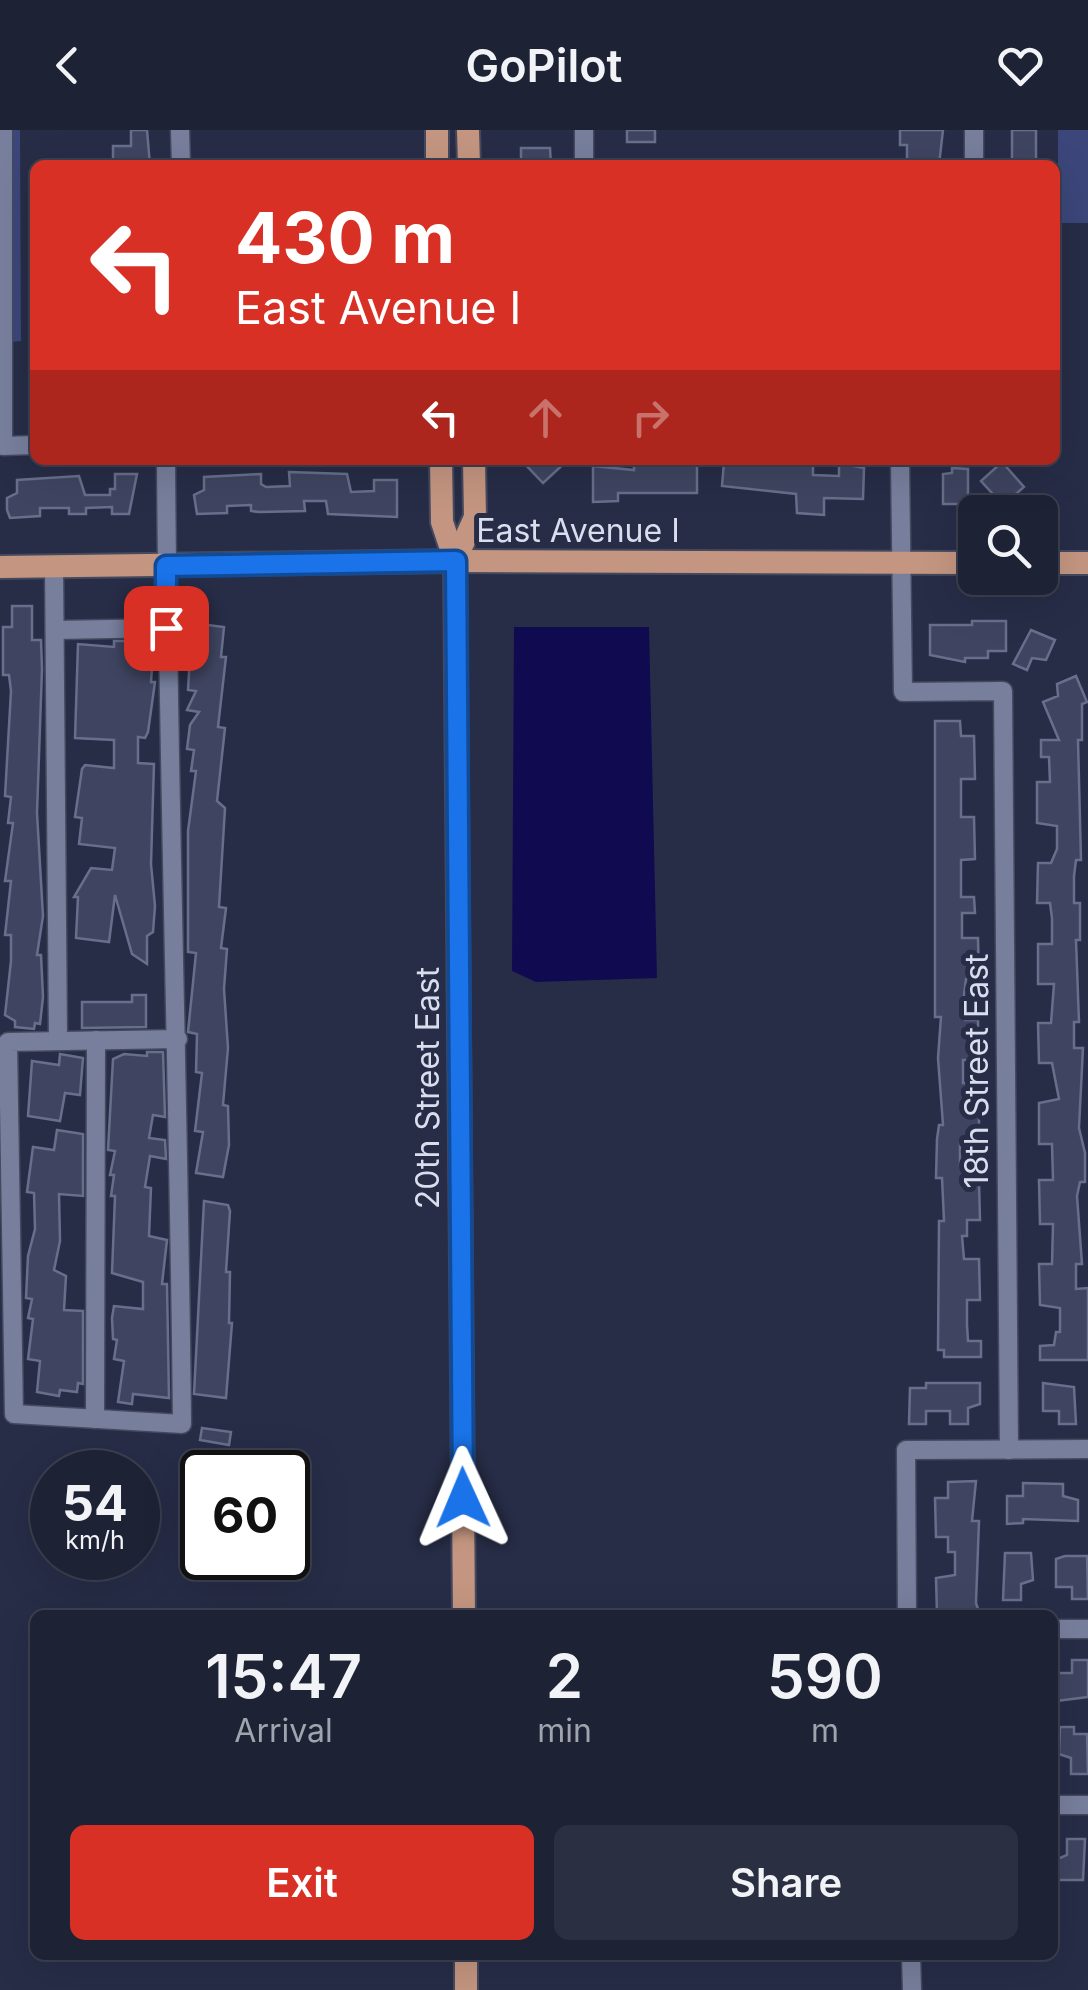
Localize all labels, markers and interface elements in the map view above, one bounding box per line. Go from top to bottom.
icon: back [40,38,95,93]
text: GoPilot [466,38,622,93]
icon: heart [993,38,1048,93]
text: 430 m [235,195,455,280]
icon: left [70,200,200,330]
text: East Avenue I [235,280,521,335]
icon: left [413,390,468,445]
icon: ahead [518,390,573,445]
icon: right [623,390,678,445]
map controls [958,495,1058,595]
button: search [958,495,1058,595]
street label: East Avenue I [476,511,680,550]
pin [124,586,209,671]
icon: arrive [139,601,194,656]
street label: 18th Street East [957,953,996,1189]
street label: 20th Street East [408,967,447,1209]
position arrow [411,1446,515,1550]
speed limit sign: 60 [180,1450,310,1580]
text: 54 [62,1473,128,1533]
text: km/h [65,1525,125,1555]
text: 15:47 [205,1640,362,1712]
text: 2 [546,1640,583,1712]
text: 590 [767,1640,883,1712]
text: Arrival [234,1711,333,1750]
text: min [537,1711,592,1750]
text: m [811,1711,839,1750]
button: Exit [70,1825,534,1940]
button: Share [554,1825,1018,1940]

